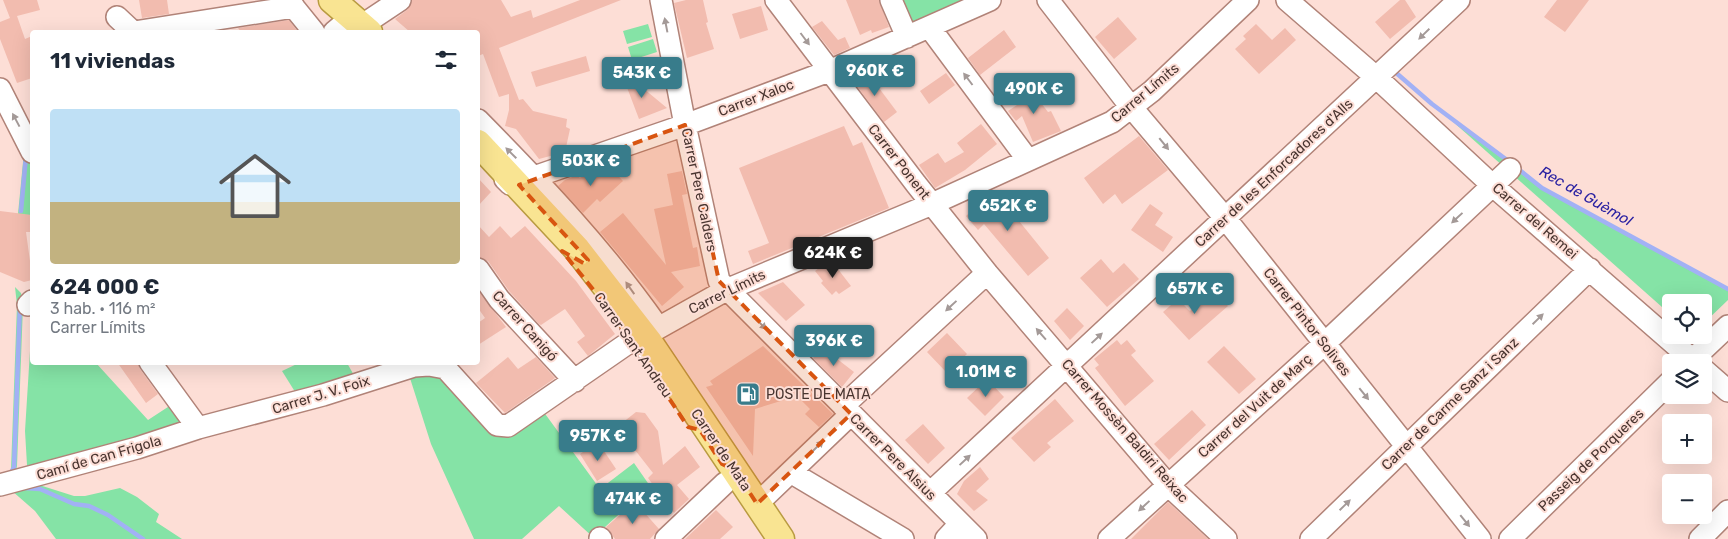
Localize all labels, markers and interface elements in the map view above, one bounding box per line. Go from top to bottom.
one-way arrow [661,17,669,33]
one-way arrow [1418,28,1430,40]
one-way arrow [800,32,810,46]
icon: filters [432,46,460,74]
text: 11 viviendas [50,48,175,73]
pin: 960K € [834,54,916,97]
pin: 543K € [601,56,683,99]
street label: Carrer Límits [1108,60,1182,126]
text: 960K € [846,61,904,80]
text: 543K € [613,63,671,82]
one-way arrow [963,72,973,86]
pin: 490K € [993,72,1075,115]
street label: Carrer Xaloc [716,76,796,120]
text: 490K € [1005,79,1063,98]
street label: Carrer de les Enforcadores d'Alls [1192,95,1356,251]
one-way arrow [12,113,20,128]
street label: Carrer Ponent [864,121,934,203]
street label: Carrer Pere Calders [678,127,720,253]
one-way arrow [1158,137,1169,150]
icon: home [210,141,300,231]
pin: 503K € [550,144,632,187]
one-way arrow [505,147,517,159]
text: 503K € [562,151,620,170]
water label: Rec de Guèmol [1536,162,1636,230]
street label: Carrer del Remei [1489,179,1581,263]
pin: 652K € [967,190,1049,232]
text: 652K € [979,196,1037,215]
one-way arrow [1451,212,1463,224]
pin: 624K € [792,236,874,279]
text: 624K € [804,243,862,262]
street label: Carrer Pintor Solives [1259,265,1355,379]
street label: Carrer Límits [686,266,768,318]
pin: 657K € [1154,272,1236,315]
text: 624 000 € [50,274,160,299]
text: 657K € [1167,279,1223,298]
one-way arrow [625,281,635,294]
street label: Carrer Canigó [489,287,561,365]
street label: Carrer Sant Andreu [590,289,676,401]
map controls [1662,294,1712,524]
button: locate [1662,294,1712,344]
text: 3 hab. · 116 m² [50,299,156,318]
one-way arrow [946,300,958,312]
one-way arrow [1531,313,1543,325]
text: Carrer Límits [50,318,145,337]
one-way arrow [754,318,766,330]
pin: 396K € [793,324,875,367]
one-way arrow [1035,329,1047,341]
text: 396K € [805,331,863,350]
one-way arrow [1091,332,1104,343]
street label: Carrer de Carme Sanz i Sanz [1378,334,1522,474]
street label: Carrer del Vuit de Març [1195,350,1316,462]
button: layers [1662,354,1712,404]
pin: 1.01M € [940,356,1032,398]
street label: Carrer Mossèn Baldiri Reixac [1058,356,1192,506]
text: 1.01M € [956,362,1016,381]
street label: Carrer J. V. Foix [270,372,372,418]
fuel station icon: POSTE DE MATA [735,381,761,407]
place label: POSTE DE MATA [766,386,871,403]
one-way arrow [1358,387,1369,400]
street label: Passeig de Porqueres [1535,405,1647,515]
street label: Carrer de Mata [687,406,755,494]
street label: Carrer Pere Alsius [846,410,940,504]
button: + [1662,414,1712,464]
pin: 957K € [557,420,639,462]
text: 957K € [570,426,626,445]
street label: Camí de Can Frigola [35,432,163,484]
one-way arrow [812,441,824,453]
one-way arrow [959,454,971,466]
button: − [1662,474,1712,524]
pin: 474K € [592,482,674,525]
text: 474K € [605,489,661,508]
one-way arrow [1339,499,1351,511]
one-way arrow [1138,501,1151,512]
one-way arrow [1460,514,1471,527]

